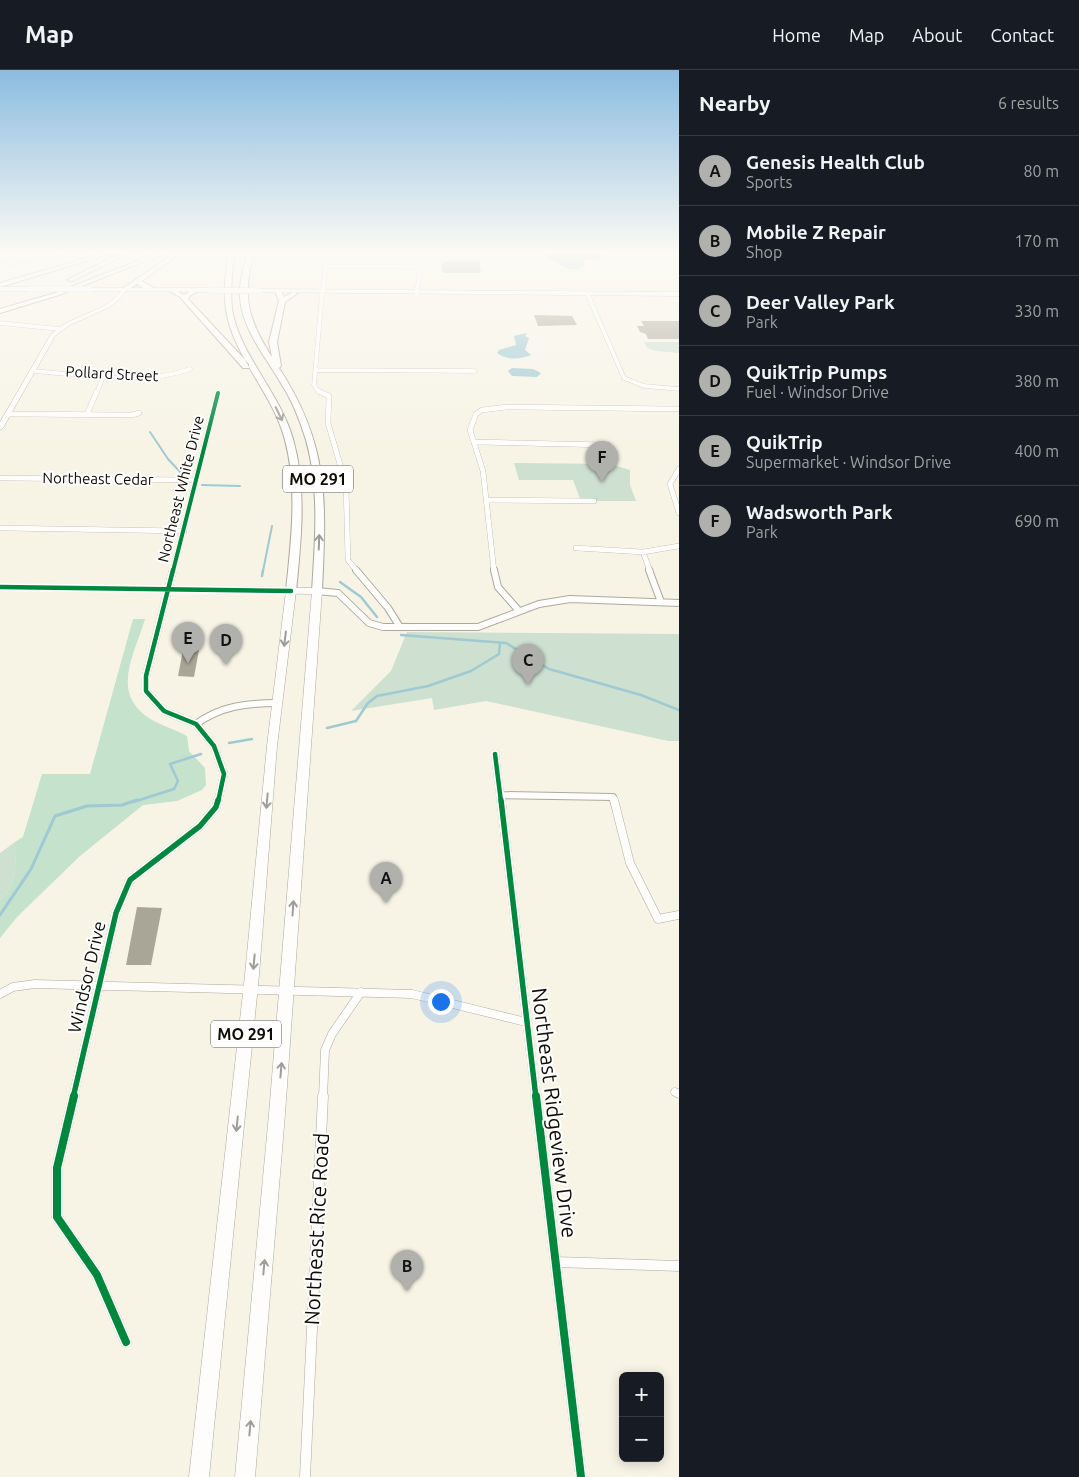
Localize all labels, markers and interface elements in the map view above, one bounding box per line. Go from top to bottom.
text: Map [25,21,74,48]
text: Home [772,25,821,45]
text: Map [849,25,884,45]
text: About [912,25,962,45]
text: Contact [990,25,1054,45]
text: Nearby [699,91,770,115]
text: 6 results [998,94,1059,112]
text: Genesis Health Club [746,151,925,173]
text: A [709,162,721,180]
text: 80 m [1023,162,1059,180]
text: Sports [746,173,792,191]
text: Mobile Z Repair [746,221,886,243]
text: B [710,232,720,250]
text: 170 m [1014,232,1059,250]
text: Shop [746,243,782,261]
text: Deer Valley Park [746,291,895,313]
text: C [710,302,720,320]
text: 330 m [1014,302,1059,320]
text: Park [746,313,778,331]
text: QuikTrip Pumps [746,361,887,383]
street label: Pollard Street [65,363,159,384]
text: D [709,372,721,390]
text: 380 m [1014,372,1059,390]
text: Fuel · Windsor Drive [746,383,889,401]
one-way arrow [275,406,285,421]
street label: Northeast White Drive [154,414,207,564]
text: QuikTrip [746,431,823,453]
pin: F [586,441,618,482]
text: E [710,442,720,460]
text: 400 m [1014,442,1059,460]
text: Supermarket · Windsor Drive [746,453,951,471]
road number: MO 291 [283,466,353,492]
street label: Northeast Cedar [42,469,154,488]
text: Wadsworth Park [746,501,892,523]
text: F [711,512,720,530]
text: 690 m [1014,512,1059,530]
text: Park [746,523,778,541]
one-way arrow [314,534,323,550]
pin: E [172,622,204,663]
pin: D [210,624,242,665]
one-way arrow [280,631,290,647]
pin: C [512,644,544,685]
one-way arrow [263,792,272,808]
pin: A [370,862,402,903]
one-way arrow [289,900,298,916]
street label: Windsor Drive [63,919,109,1035]
one-way arrow [249,954,258,970]
street label: Northeast Ridgeview Drive [528,986,582,1239]
your location [428,989,454,1015]
road number: MO 291 [211,1021,281,1048]
one-way arrow [276,1062,286,1078]
one-way arrow [232,1116,241,1132]
street label: Northeast Rice Road [299,1132,333,1326]
pin: B [391,1250,423,1291]
one-way arrow [259,1259,269,1275]
map controls [619,1372,664,1462]
button: + [619,1372,664,1417]
button: − [619,1417,664,1462]
one-way arrow [245,1421,255,1437]

